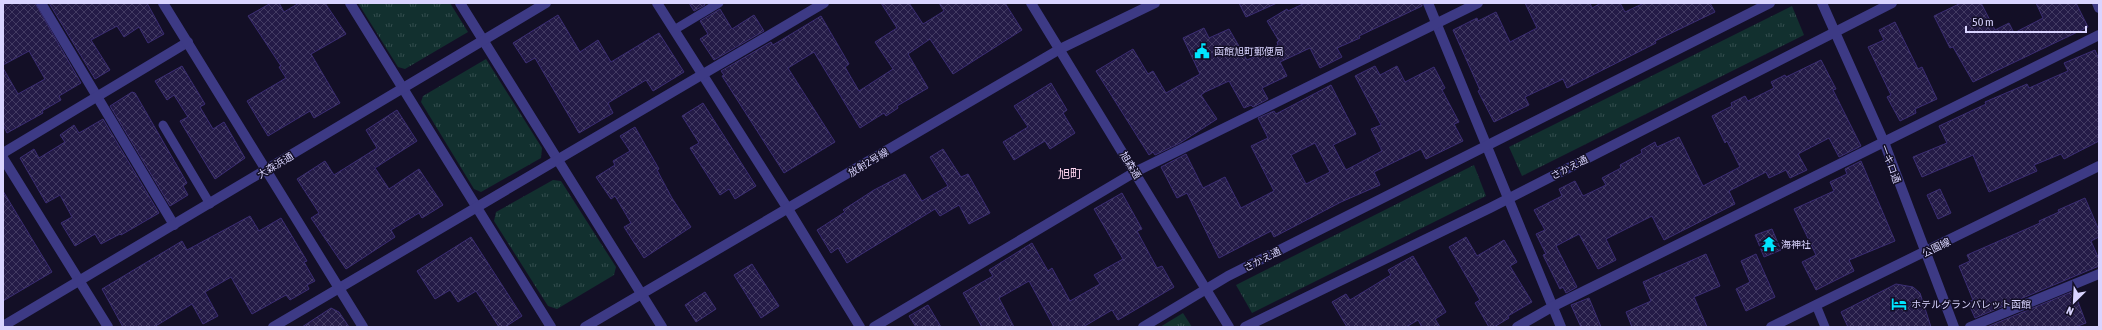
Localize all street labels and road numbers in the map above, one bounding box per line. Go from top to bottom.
street label: 一キロ通 [1879,143,1903,185]
street label: 放射2号線 [846,146,890,179]
street label: 大森浜通 [255,150,295,180]
street label: 旭森通 [1118,150,1143,181]
street label: さかえ通 [1549,153,1590,181]
street label: 公園線 [1920,236,1952,259]
street label: さかえ通 [1242,245,1283,273]

